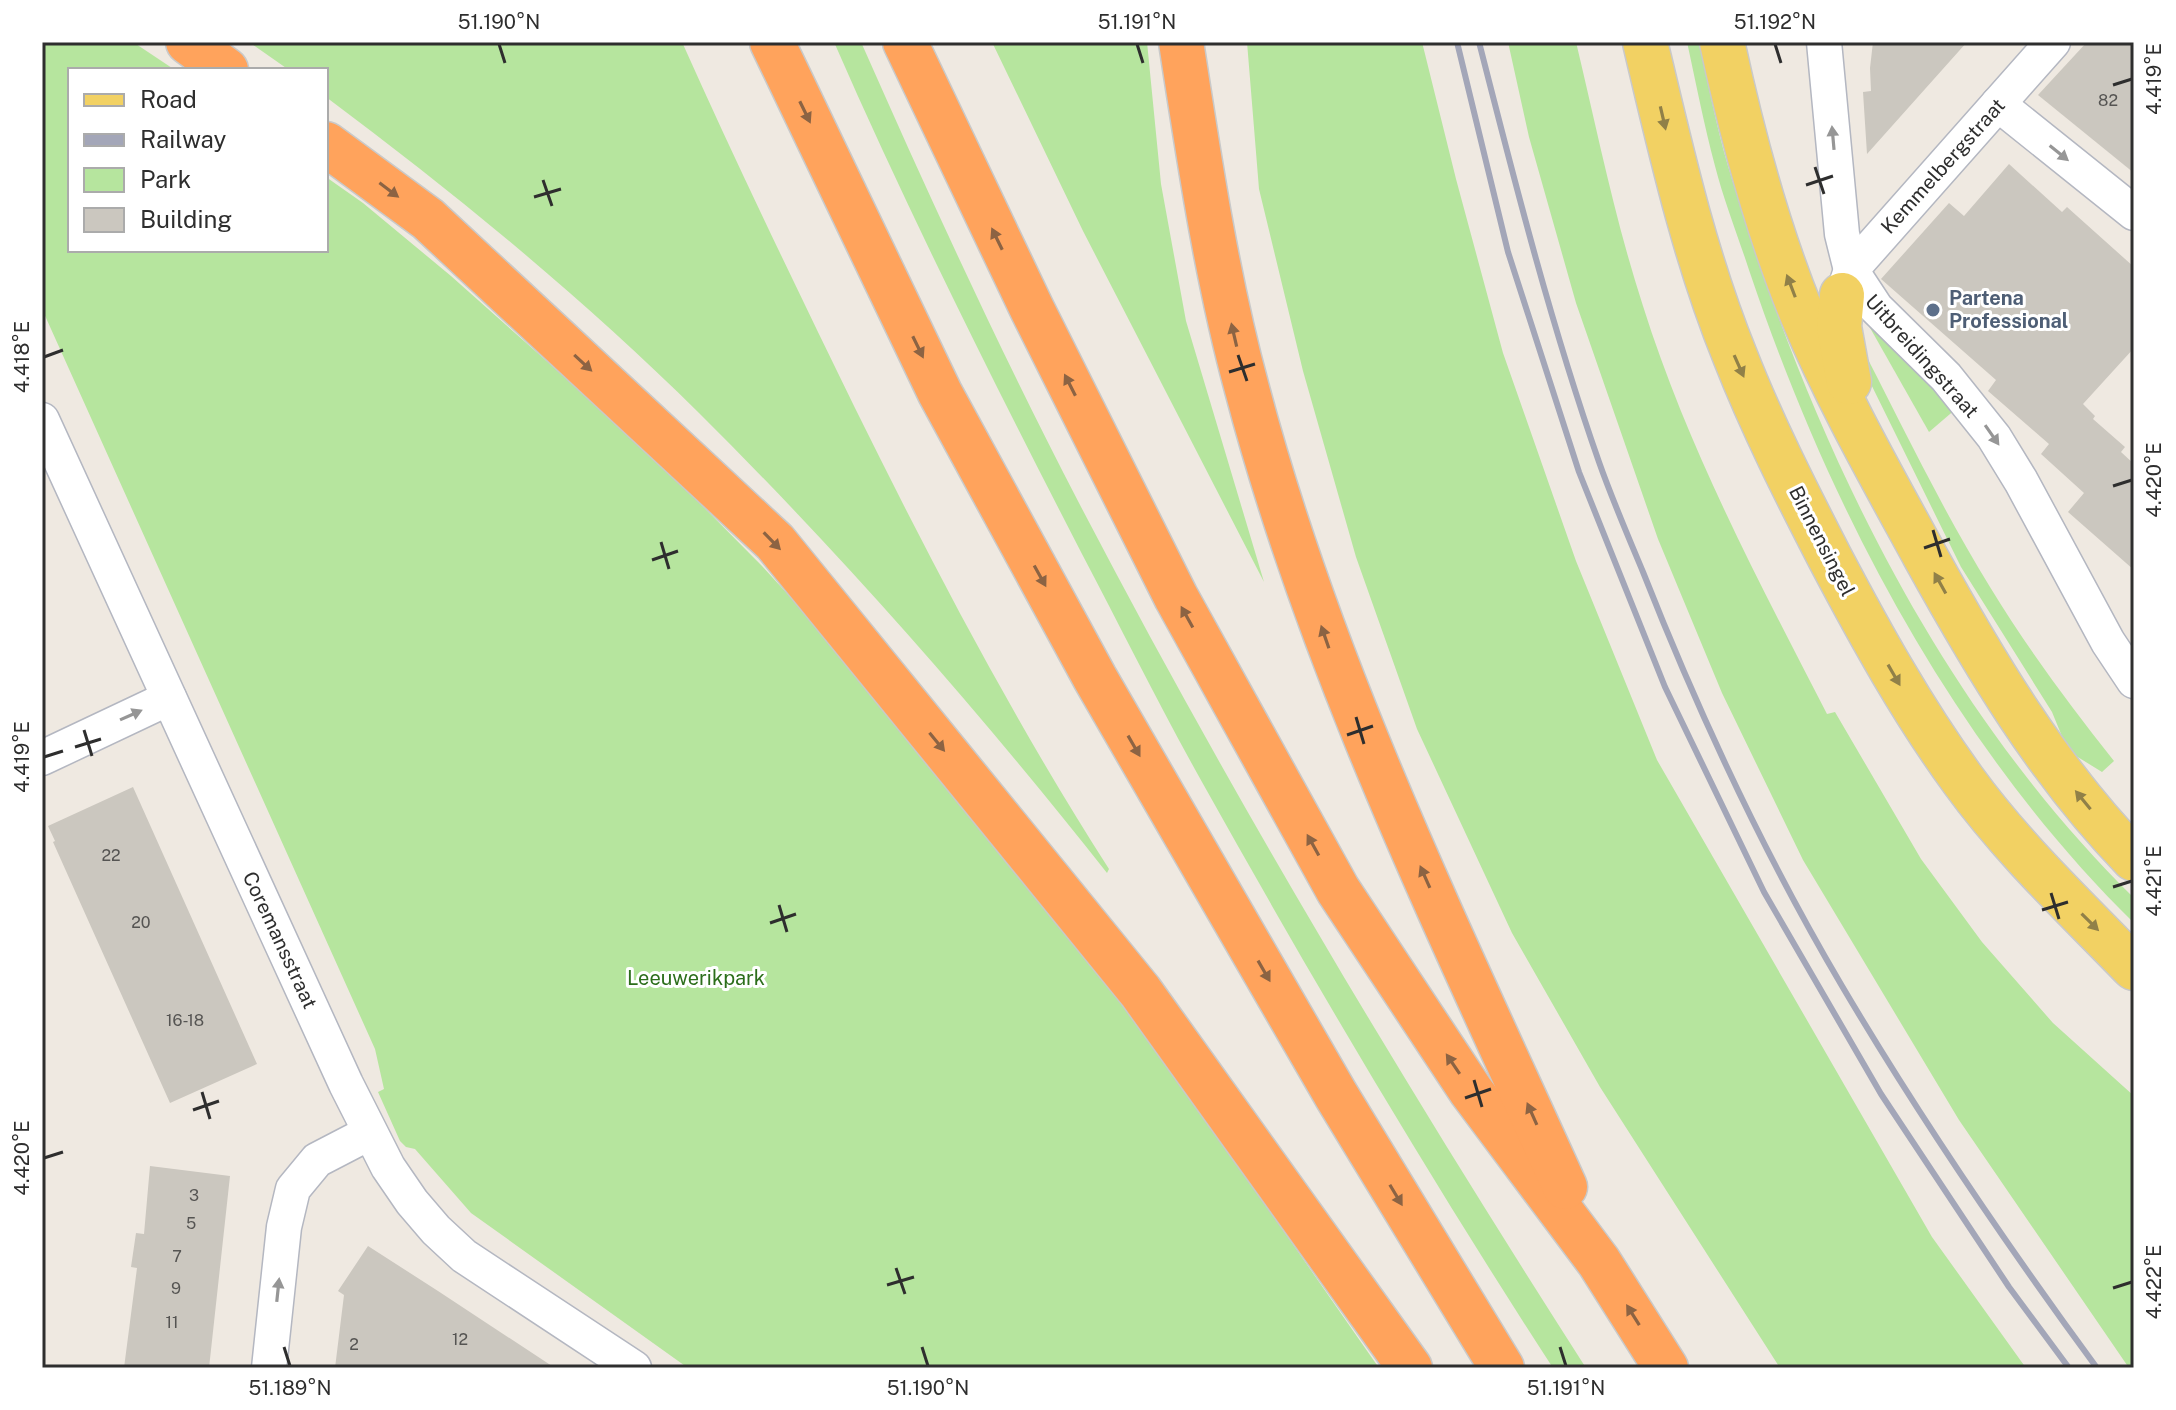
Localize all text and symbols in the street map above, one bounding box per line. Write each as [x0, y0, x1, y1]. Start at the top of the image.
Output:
text: 51.190°N [458, 10, 540, 34]
text: 51.191°N [1098, 10, 1176, 34]
text: 51.192°N [1734, 10, 1816, 34]
text: 4.419°E [2142, 43, 2166, 115]
legend [68, 68, 328, 252]
text: Road [140, 85, 197, 113]
house number: 82 [2098, 91, 2118, 110]
street label: Kemmelbergstraat [1876, 93, 2010, 239]
one-way arrow [799, 101, 812, 124]
one-way arrow [1657, 105, 1670, 130]
text: Railway [140, 125, 226, 153]
one-way arrow [1827, 125, 1840, 150]
one-way arrow [2049, 144, 2069, 161]
text: Park [140, 165, 191, 193]
one-way arrow [378, 182, 399, 198]
text: Building [140, 205, 232, 233]
one-way arrow [991, 227, 1004, 250]
one-way arrow [1784, 273, 1797, 297]
place label: Partena Professional [1949, 286, 2068, 333]
street label: Uitbreidingstraat [1860, 289, 1984, 423]
marker: Partena Professional [1924, 301, 1942, 319]
text: 4.418°E [10, 321, 34, 393]
one-way arrow [1227, 322, 1240, 347]
one-way arrow [911, 335, 925, 358]
one-way arrow [573, 354, 592, 372]
one-way arrow [1733, 354, 1746, 378]
one-way arrow [1063, 374, 1077, 397]
one-way arrow [1984, 425, 1999, 446]
text: 4.420°E [2142, 442, 2166, 518]
street label: Binnensingel [1784, 482, 1860, 600]
one-way arrow [763, 531, 781, 550]
one-way arrow [1033, 565, 1047, 588]
one-way arrow [1933, 572, 1947, 594]
one-way arrow [1181, 606, 1195, 628]
one-way arrow [1319, 625, 1331, 649]
one-way arrow [1887, 664, 1901, 686]
one-way arrow [119, 709, 142, 722]
text: 4.419°E [10, 721, 34, 793]
one-way arrow [929, 732, 945, 752]
one-way arrow [1127, 734, 1141, 757]
one-way arrow [2075, 790, 2092, 810]
one-way arrow [1306, 834, 1320, 856]
text: 4.421°E [2142, 845, 2166, 917]
house number: 22 [101, 846, 121, 865]
one-way arrow [1418, 865, 1432, 889]
street label: Coremansstraat [238, 868, 322, 1012]
one-way arrow [2080, 912, 2099, 931]
house number: 20 [131, 913, 151, 932]
one-way arrow [1257, 960, 1271, 982]
park label: Leeuwerikpark [627, 966, 765, 990]
house number: 16-18 [166, 1011, 204, 1030]
one-way arrow [1446, 1053, 1461, 1074]
one-way arrow [1525, 1102, 1539, 1126]
text: 4.420°E [10, 1120, 34, 1196]
one-way arrow [1389, 1184, 1403, 1206]
house number: 3 [189, 1186, 199, 1205]
house number: 5 [186, 1214, 196, 1233]
text: 4.422°E [2142, 1244, 2166, 1320]
house number: 7 [172, 1247, 182, 1266]
one-way arrow [271, 1278, 284, 1303]
house number: 9 [171, 1279, 181, 1298]
one-way arrow [1626, 1304, 1640, 1326]
house number: 11 [165, 1313, 179, 1332]
house number: 12 [452, 1330, 468, 1349]
house number: 2 [349, 1335, 359, 1354]
text: 51.189°N [248, 1376, 332, 1400]
text: 51.190°N [887, 1376, 969, 1400]
text: 51.191°N [1527, 1376, 1605, 1400]

